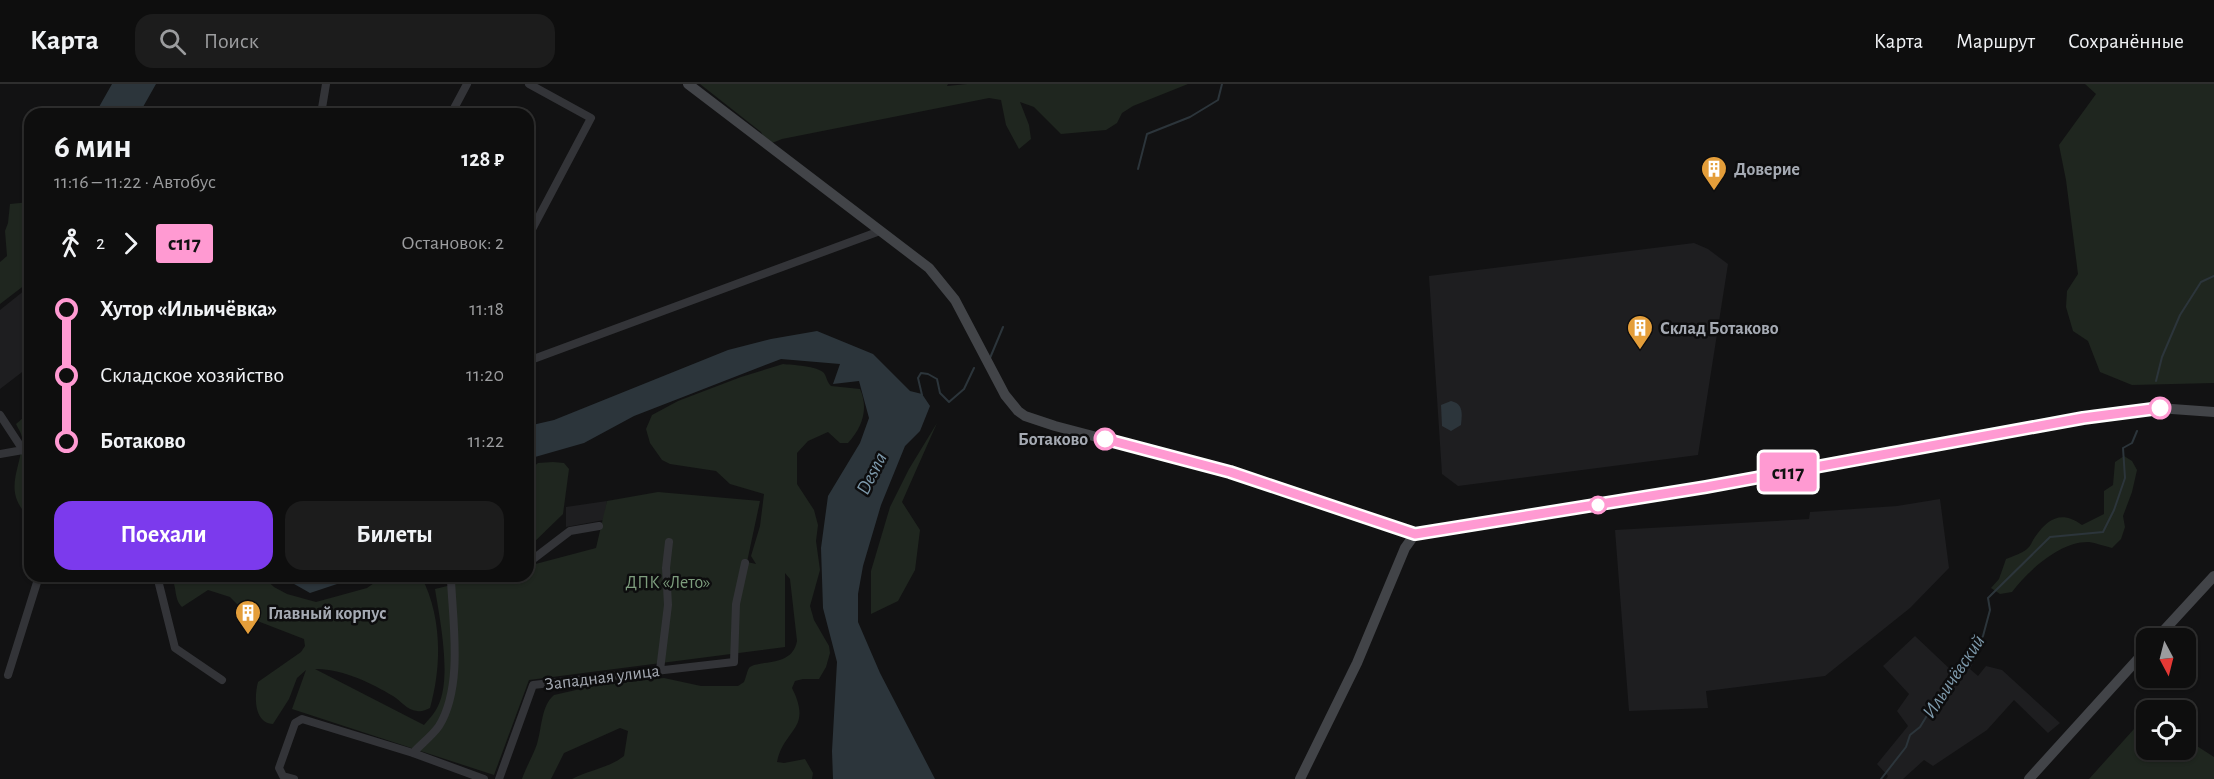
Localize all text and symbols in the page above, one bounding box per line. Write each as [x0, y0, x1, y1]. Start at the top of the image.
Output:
search box [135, 14, 555, 68]
icon: search [156, 25, 189, 58]
text: Карта [30, 27, 99, 55]
text: Поиск [204, 30, 259, 52]
text: Карта [1874, 31, 1923, 52]
text: Маршрут [1956, 31, 2035, 52]
text: Сохранённые [2068, 31, 2184, 52]
text: 6 мин [54, 131, 132, 164]
text: 128 ₽ [461, 148, 504, 170]
building icon: Доверие [1699, 154, 1729, 192]
place label: Доверие [1734, 161, 1800, 179]
text: 11:16 – 11:22 · Автобус [54, 172, 216, 192]
icon: walk [54, 227, 87, 260]
icon: forward [114, 227, 147, 260]
text: 2 [96, 233, 105, 253]
text: с117 [168, 233, 201, 254]
text: Остановок: 2 [401, 233, 504, 253]
text: Хутор «Ильичёвка» [100, 298, 277, 320]
text: 11:18 [469, 299, 504, 319]
building icon: Склад Ботаково [1625, 313, 1655, 351]
place label: Склад Ботаково [1660, 320, 1779, 338]
text: Складское хозяйство [100, 364, 284, 386]
text: 11:20 [466, 365, 504, 385]
unlabelled marker [2149, 397, 2171, 419]
marker: Ботаково [1094, 428, 1116, 450]
text: Ботаково [100, 430, 186, 452]
text: 11:22 [467, 431, 504, 451]
place label: Ботаково [1018, 431, 1088, 449]
water label: Desna [853, 449, 891, 498]
line badge: с117 [1746, 452, 1830, 492]
text: с117 [1772, 462, 1804, 483]
unlabelled marker [1589, 496, 1607, 514]
button: Поехали [54, 501, 273, 570]
button: Билеты [285, 501, 504, 570]
park label: ДПК «Лето» [626, 574, 710, 592]
building icon: Главный корпус [233, 598, 263, 636]
place label: Главный корпус [268, 605, 386, 623]
north arrow [2136, 628, 2196, 688]
map controls [2136, 628, 2196, 760]
water label: Ильичёвский [1919, 631, 1989, 722]
street label: Западная улица [544, 662, 661, 694]
button: locate [2136, 700, 2196, 760]

